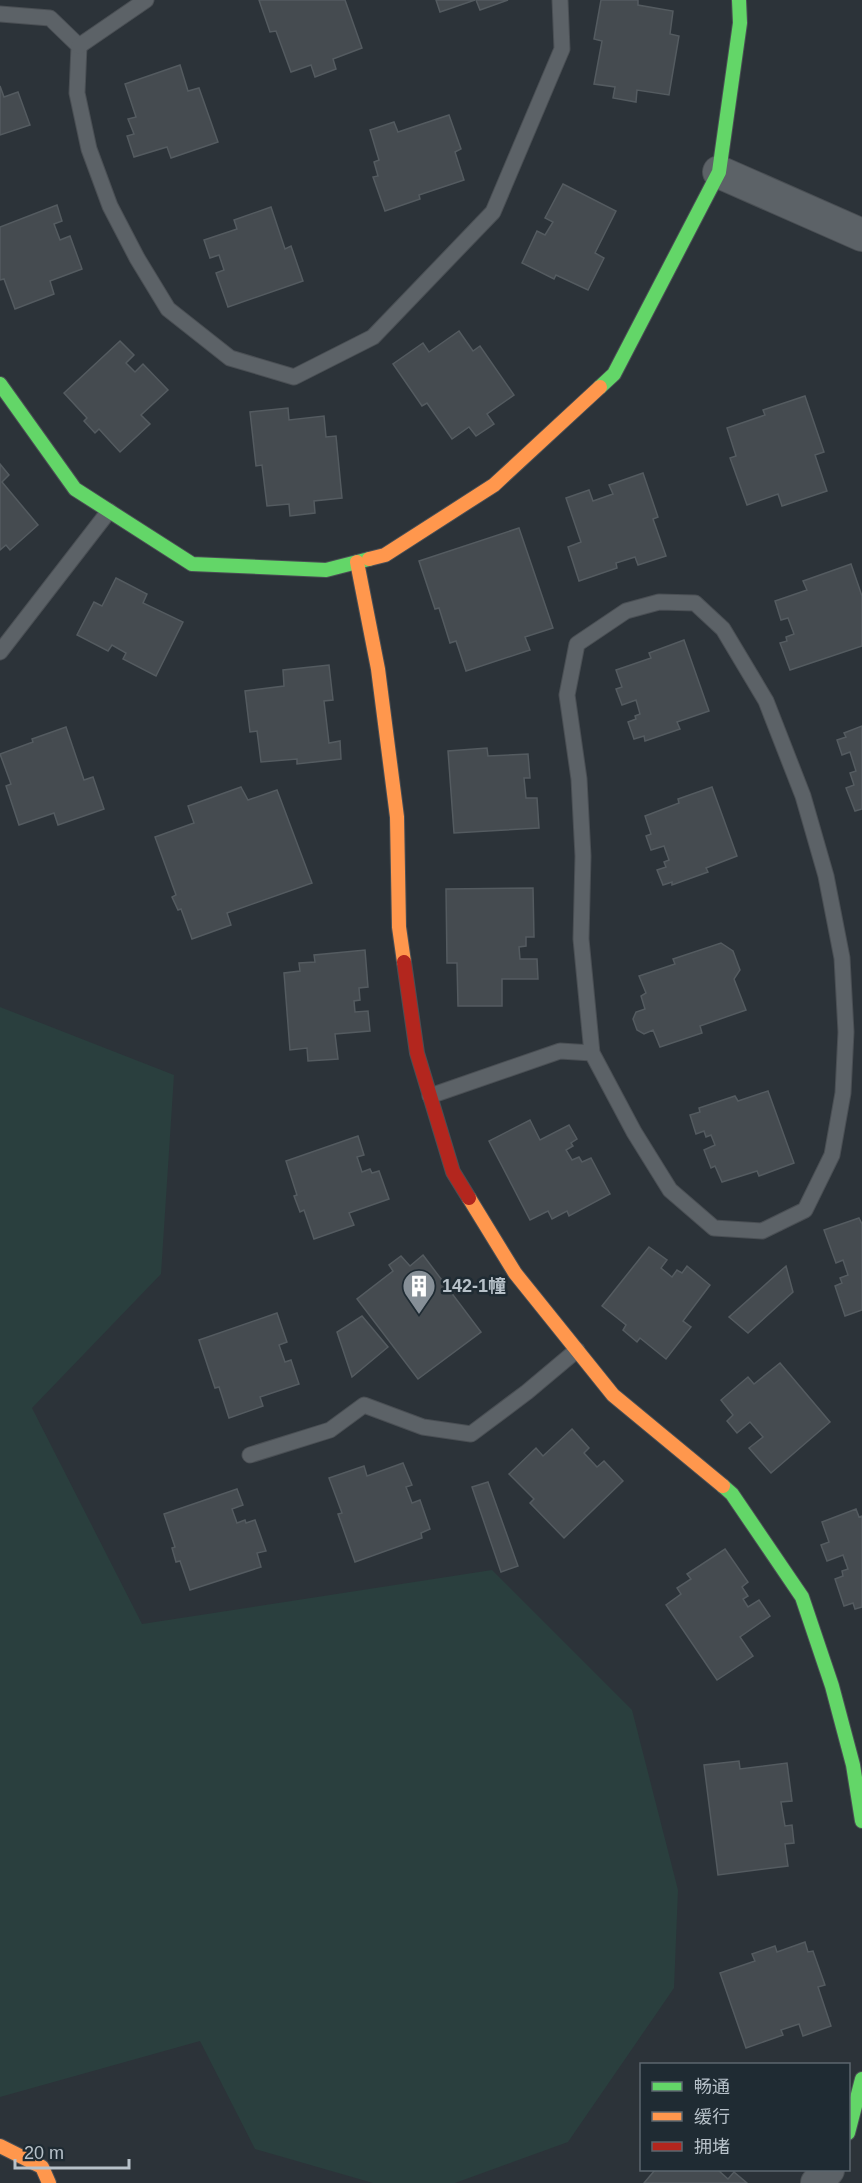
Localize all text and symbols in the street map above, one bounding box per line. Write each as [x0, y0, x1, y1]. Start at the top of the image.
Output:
building icon: 142-1幢 [401, 1268, 437, 1315]
place label: 142-1幢 [442, 1276, 506, 1296]
legend [640, 2063, 850, 2171]
text: 畅通 [694, 2077, 730, 2097]
text: 缓行 [694, 2107, 730, 2127]
scale bar [15, 2132, 129, 2170]
text: 拥堵 [694, 2137, 730, 2157]
text: 20 m [24, 2143, 64, 2163]

